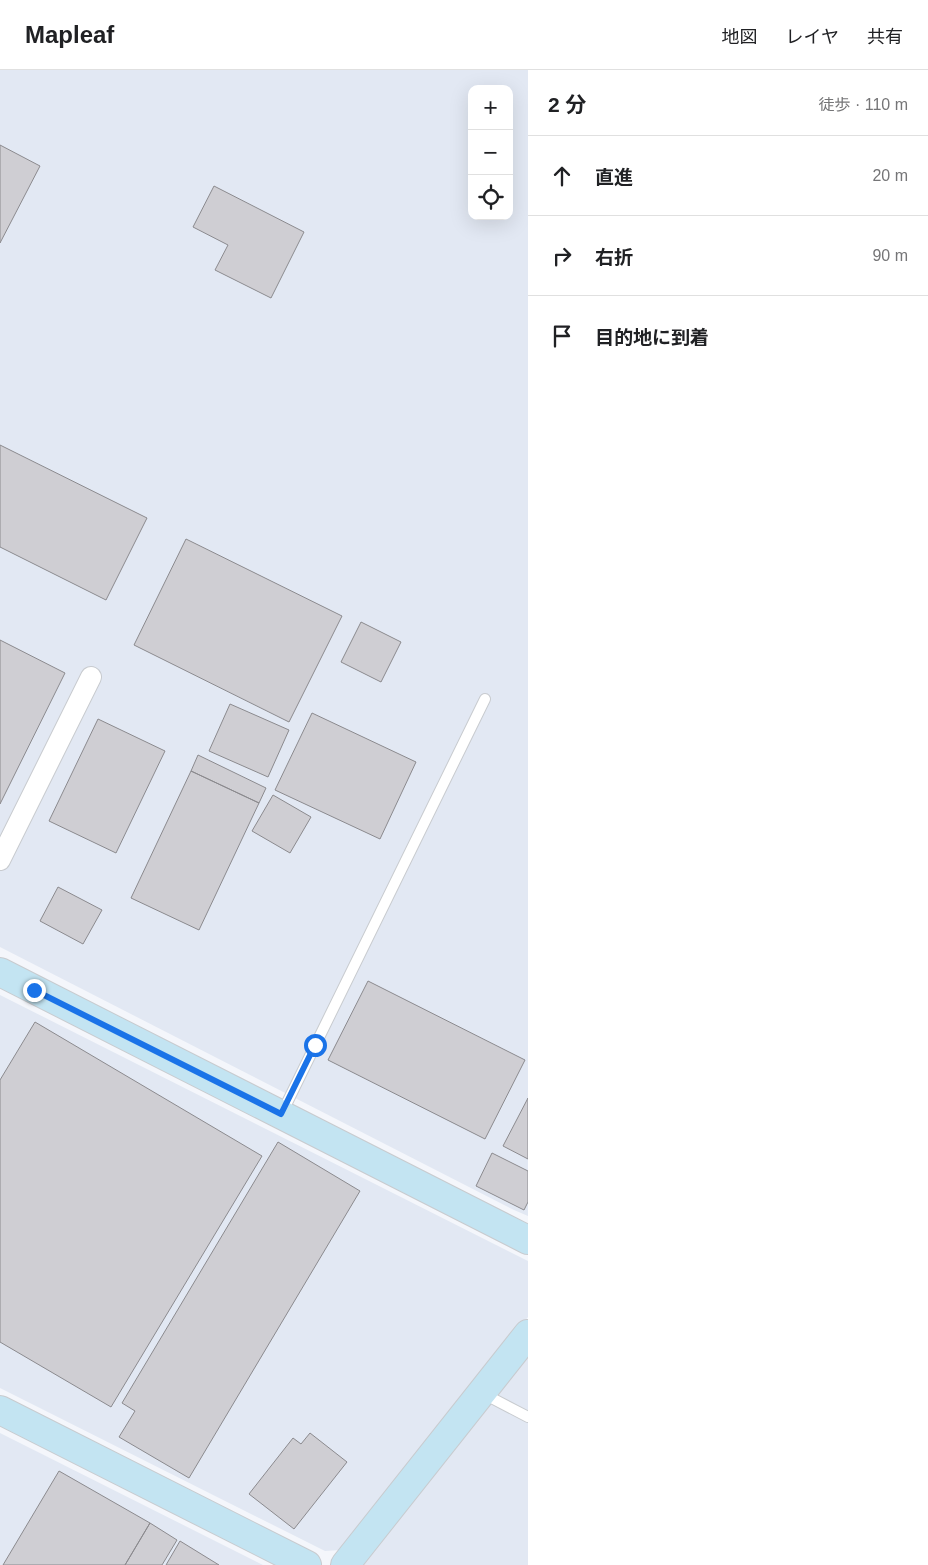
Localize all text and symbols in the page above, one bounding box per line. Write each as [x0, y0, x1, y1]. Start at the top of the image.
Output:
text: Mapleaf [25, 21, 114, 48]
text: 地図 [722, 27, 758, 47]
text: レイヤ [786, 27, 839, 47]
text: 共有 [867, 27, 903, 47]
map controls [468, 85, 513, 220]
button: + [468, 85, 513, 130]
text: 2 分 [548, 93, 587, 116]
text: 徒歩 · 110 m [818, 96, 908, 113]
button: − [468, 130, 513, 175]
icon: ahead [548, 162, 576, 190]
text: 直進 [595, 167, 633, 188]
text: 20 m [872, 167, 908, 184]
button: locate [468, 175, 513, 220]
icon: right [548, 242, 576, 270]
text: 右折 [595, 247, 633, 268]
text: 90 m [872, 247, 908, 264]
icon: arrive [548, 322, 576, 350]
text: 目的地に到着 [595, 327, 709, 348]
route end [23, 979, 46, 1002]
route start [304, 1034, 327, 1057]

